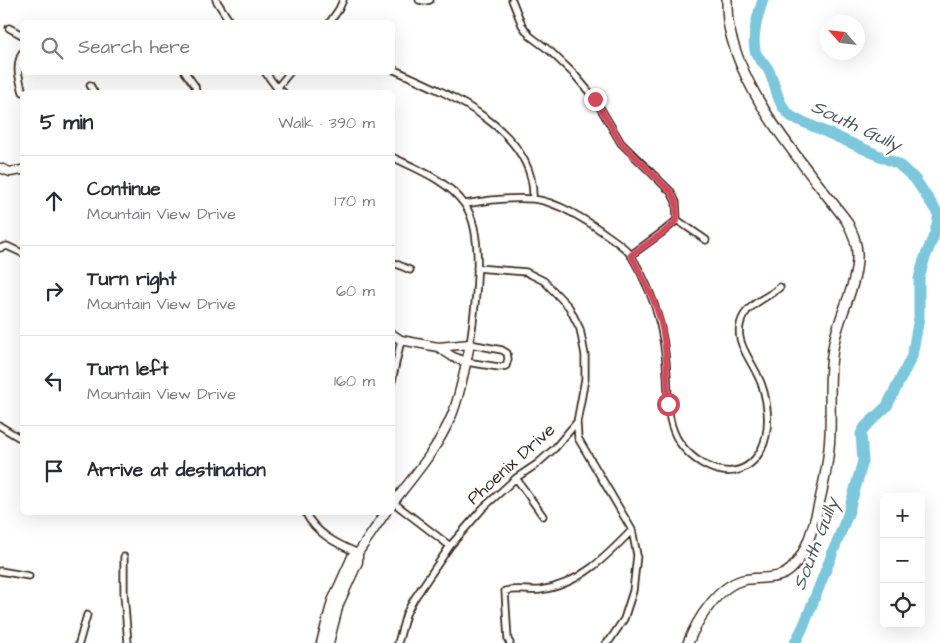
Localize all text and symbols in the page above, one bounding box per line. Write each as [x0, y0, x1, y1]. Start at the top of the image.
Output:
north arrow [820, 15, 865, 60]
search box [20, 20, 395, 75]
icon: search [38, 34, 66, 62]
text: Search here [78, 34, 190, 61]
route end [584, 88, 607, 111]
water label: South Gully [807, 93, 908, 160]
text: 5 min [40, 108, 93, 137]
text: Walk · 390 m [278, 112, 375, 134]
text: Continue [87, 176, 161, 203]
icon: ahead [40, 187, 68, 215]
text: 170 m [334, 190, 375, 212]
text: Mountain View Drive [87, 203, 236, 225]
text: Turn right [87, 266, 176, 293]
icon: right [40, 277, 68, 305]
text: 60 m [336, 280, 375, 302]
text: Mountain View Drive [87, 293, 236, 315]
text: Turn left [87, 356, 168, 383]
icon: left [40, 367, 68, 395]
text: 160 m [334, 370, 375, 392]
text: Mountain View Drive [87, 383, 236, 405]
route start [657, 393, 680, 416]
street label: Phoenix Drive [461, 417, 561, 510]
icon: arrive [40, 457, 68, 485]
text: Arrive at destination [87, 457, 266, 484]
water label: South Gully [786, 492, 847, 594]
map controls [880, 493, 925, 628]
button: + [880, 493, 925, 538]
button: − [880, 538, 925, 583]
button: locate [880, 583, 925, 628]

